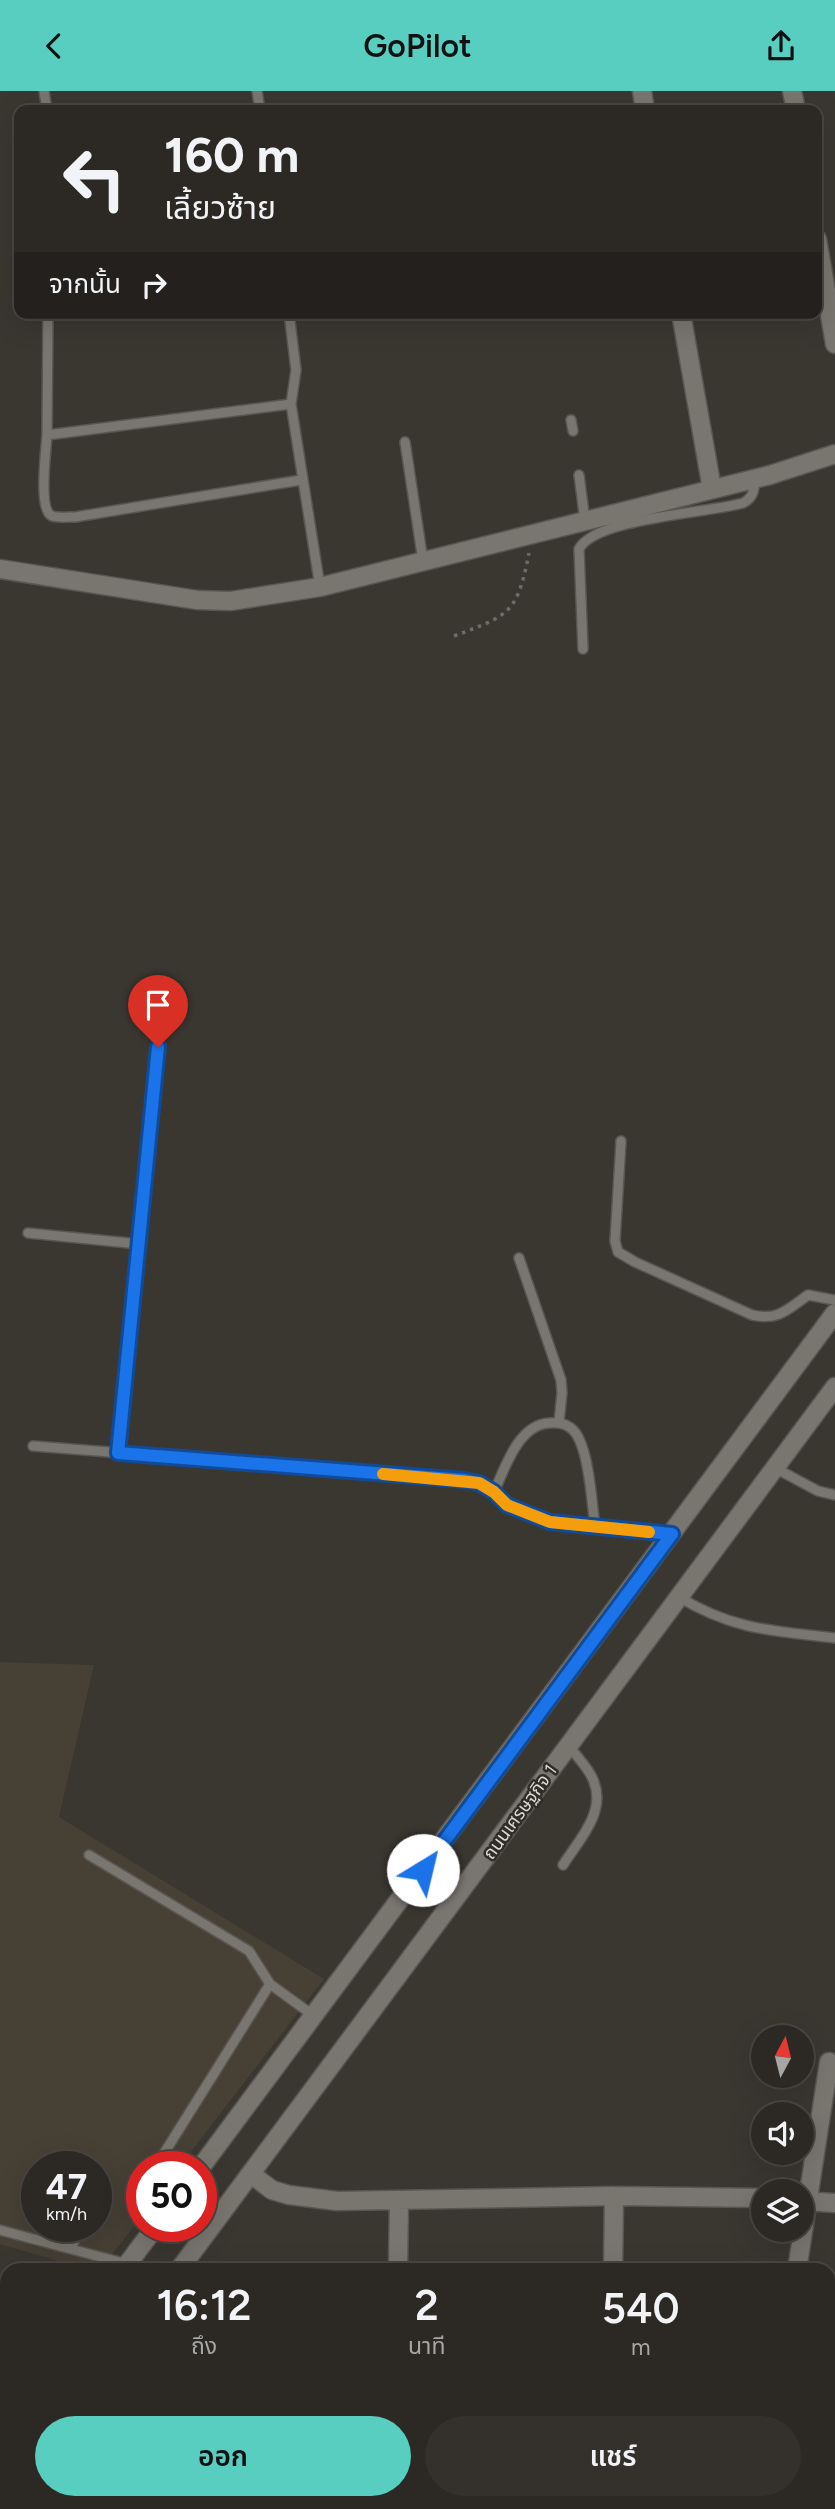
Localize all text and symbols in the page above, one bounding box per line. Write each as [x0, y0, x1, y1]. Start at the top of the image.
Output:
icon: back [35, 27, 73, 65]
text: GoPilot [363, 27, 472, 65]
icon: share [762, 27, 800, 65]
text: 160 m [164, 125, 299, 184]
icon: left [49, 133, 140, 224]
text: เลี้ยวซ้าย [164, 189, 276, 227]
icon: right [135, 266, 173, 304]
text: จากนั้น [49, 268, 121, 300]
pin [128, 975, 188, 1047]
icon: arrive [139, 986, 177, 1024]
street label: ถนนเศรษฐกิจ 1 [478, 1760, 562, 1864]
position arrow [386, 1833, 460, 1907]
north arrow [751, 2025, 814, 2088]
map controls [751, 2025, 814, 2242]
button: sound [751, 2102, 814, 2165]
speed limit sign: 50 [126, 2151, 217, 2242]
text: 47 [46, 2166, 87, 2208]
button: layers [751, 2179, 814, 2242]
text: km/h [46, 2203, 87, 2225]
text: 16:12 [156, 2280, 252, 2331]
text: 2 [415, 2280, 439, 2331]
text: 540 [602, 2283, 680, 2334]
text: ถึง [191, 2332, 217, 2360]
text: นาที [408, 2332, 445, 2360]
text: m [631, 2333, 650, 2361]
button: ออก [35, 2416, 411, 2496]
button: แชร์ [425, 2416, 801, 2496]

